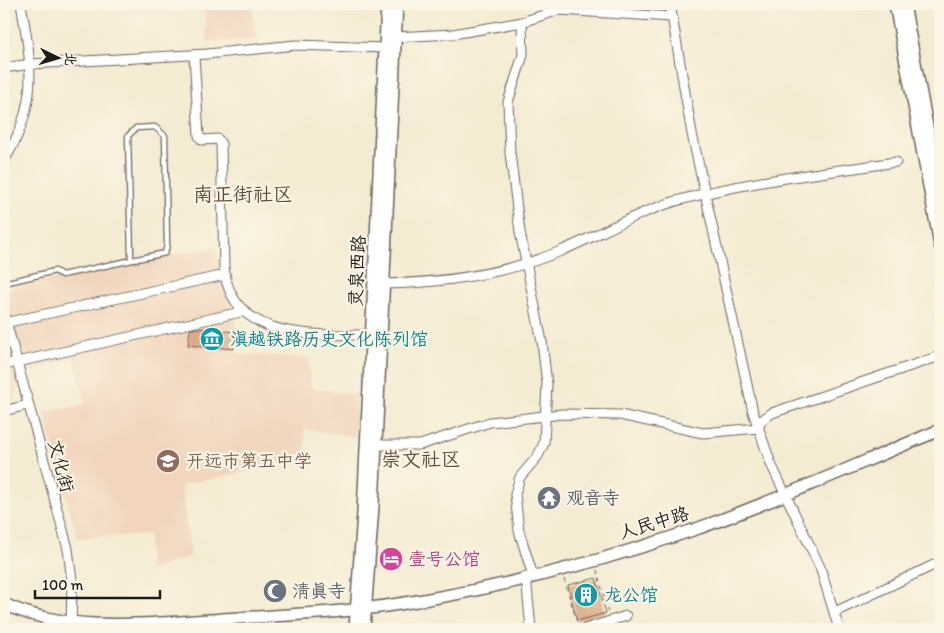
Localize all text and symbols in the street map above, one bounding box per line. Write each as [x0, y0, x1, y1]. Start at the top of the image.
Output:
north arrow [32, 32, 82, 82]
text: 北 [61, 51, 80, 67]
district label: 南正街社区 [193, 182, 293, 206]
street label: 灵泉西路 [344, 234, 370, 308]
museum icon: 滇越铁路历史文化陈列馆 [199, 326, 225, 352]
place label: 滇越铁路历史文化陈列馆 [230, 328, 428, 350]
street label: 文化街 [43, 437, 79, 495]
district label: 崇文社区 [381, 447, 461, 471]
school or university icon: 开远市第五中学 [155, 448, 181, 474]
place label: 开远市第五中学 [186, 450, 312, 472]
temple icon: 观音寺 [536, 485, 562, 511]
place label: 观音寺 [566, 487, 620, 509]
street label: 人民中路 [616, 502, 692, 544]
hotel icon: 壹号公馆 [378, 546, 404, 572]
place label: 壹号公馆 [408, 548, 480, 570]
scale bar [35, 568, 160, 600]
text: 100 m [42, 576, 84, 594]
mosque icon: 清真寺 [262, 578, 288, 604]
place label: 清真寺 [292, 580, 346, 602]
building icon: 龙公馆 [573, 582, 599, 608]
place label: 龙公馆 [604, 584, 658, 606]

